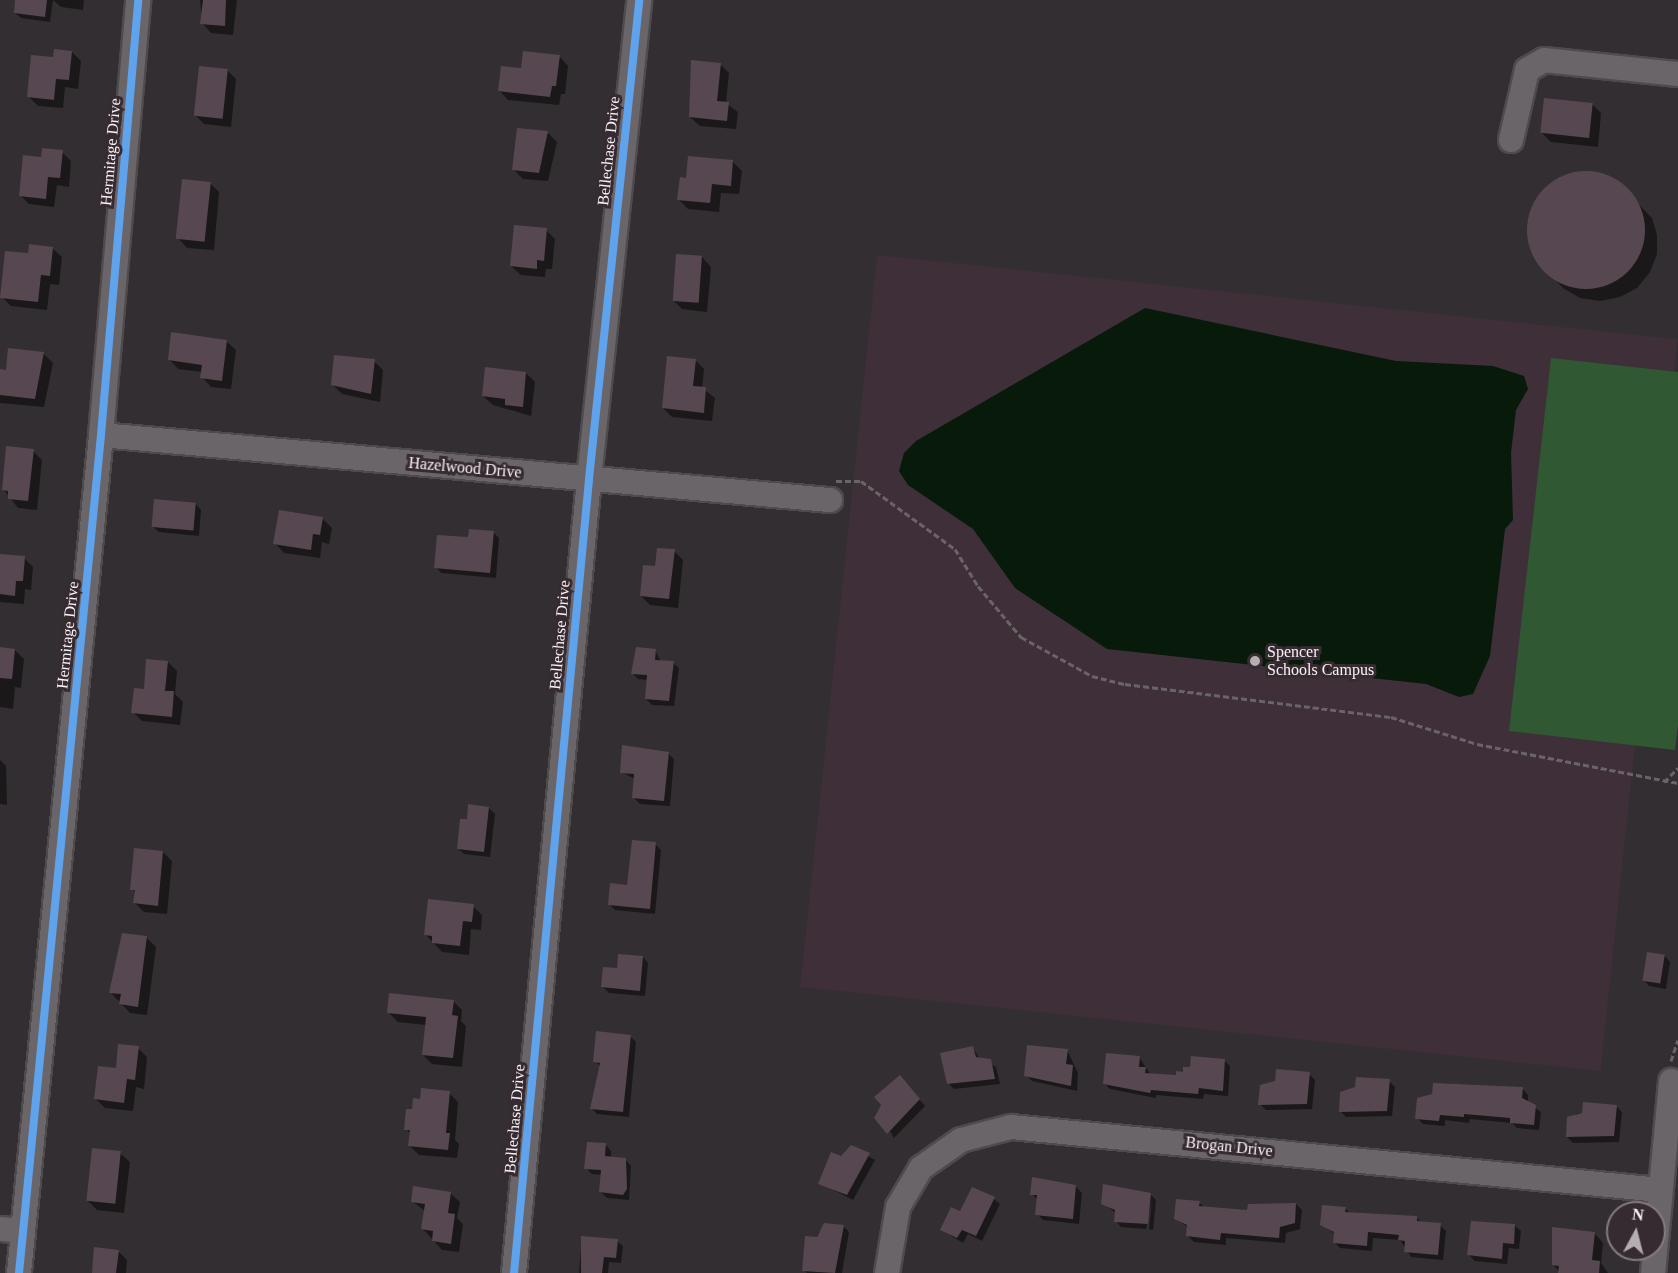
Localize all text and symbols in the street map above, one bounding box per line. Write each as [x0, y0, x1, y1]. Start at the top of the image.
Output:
street label: Bellechase Drive [594, 95, 624, 207]
street label: Hermitage Drive [97, 97, 125, 207]
street label: Hazelwood Drive [408, 453, 522, 483]
street label: Hermitage Drive [53, 580, 83, 690]
street label: Bellechase Drive [546, 580, 574, 690]
place label: Spencer Schools Campus [1267, 642, 1374, 680]
marker: Spencer Schools Campus [1248, 654, 1262, 668]
street label: Bellechase Drive [501, 1064, 529, 1174]
street label: Brogan Drive [1184, 1133, 1274, 1161]
north arrow [1606, 1201, 1666, 1261]
text: N [1631, 1205, 1645, 1224]

